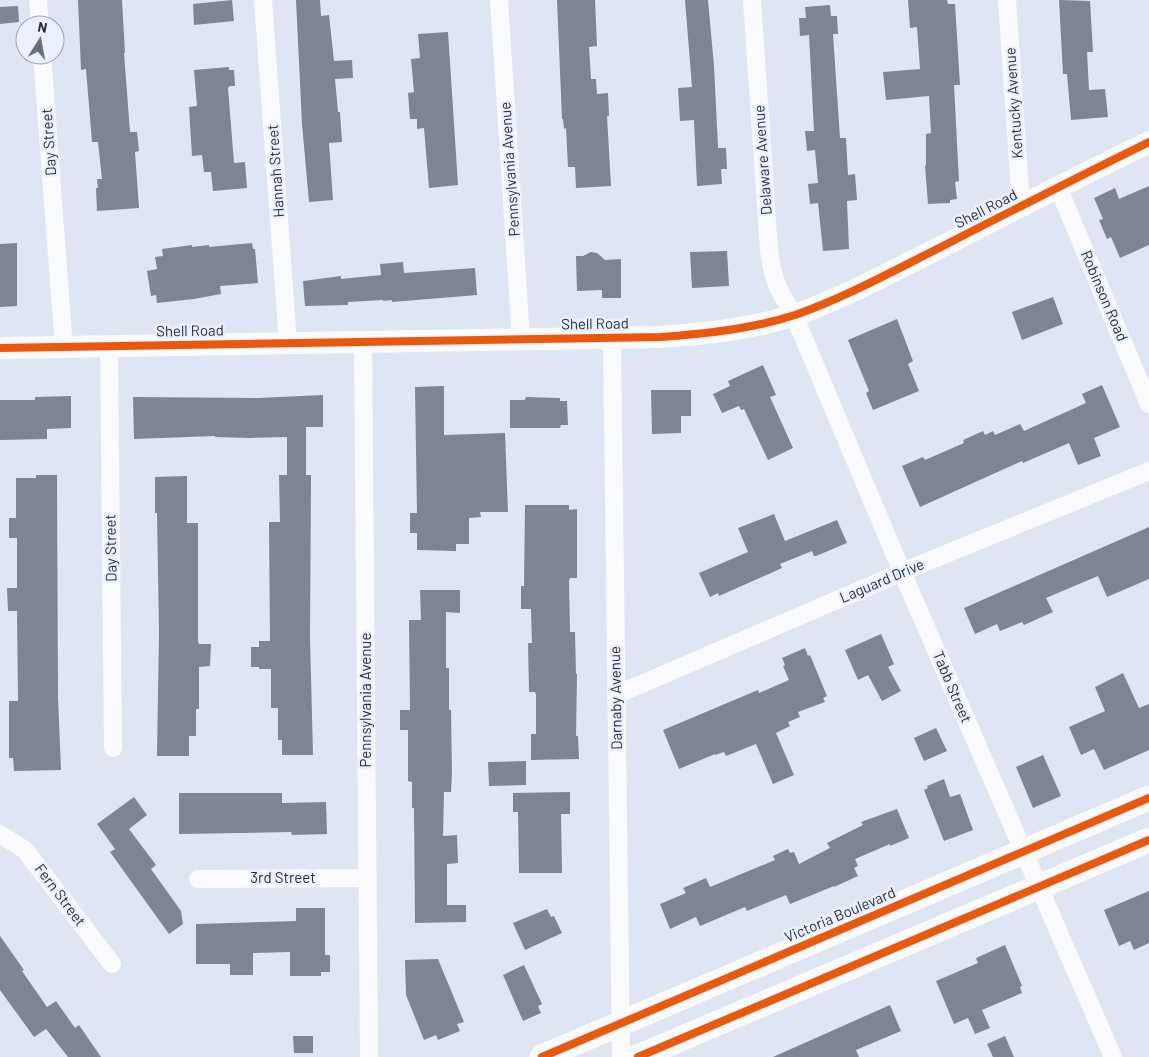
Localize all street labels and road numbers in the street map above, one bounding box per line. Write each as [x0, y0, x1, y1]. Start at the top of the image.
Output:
street label: Kentucky Avenue [1000, 47, 1026, 159]
street label: Pennsylvania Avenue [495, 101, 523, 237]
street label: Delaware Avenue [749, 104, 775, 216]
street label: Day Street [37, 108, 59, 176]
street label: Hannah Street [263, 124, 287, 218]
street label: Shell Road [951, 185, 1020, 232]
street label: Robinson Road [1078, 247, 1132, 344]
street label: Shell Road [561, 313, 629, 333]
street label: Shell Road [156, 320, 224, 340]
street label: Day Street [100, 514, 120, 582]
street label: Laguard Drive [837, 554, 927, 606]
street label: Pennsylvania Avenue [356, 633, 374, 767]
street label: Darnaby Avenue [605, 646, 625, 750]
street label: Tabb Street [930, 648, 976, 725]
street label: Fern Street [32, 860, 90, 929]
street label: 3rd Street [250, 868, 316, 886]
street label: Victoria Boulevard [781, 883, 898, 946]

